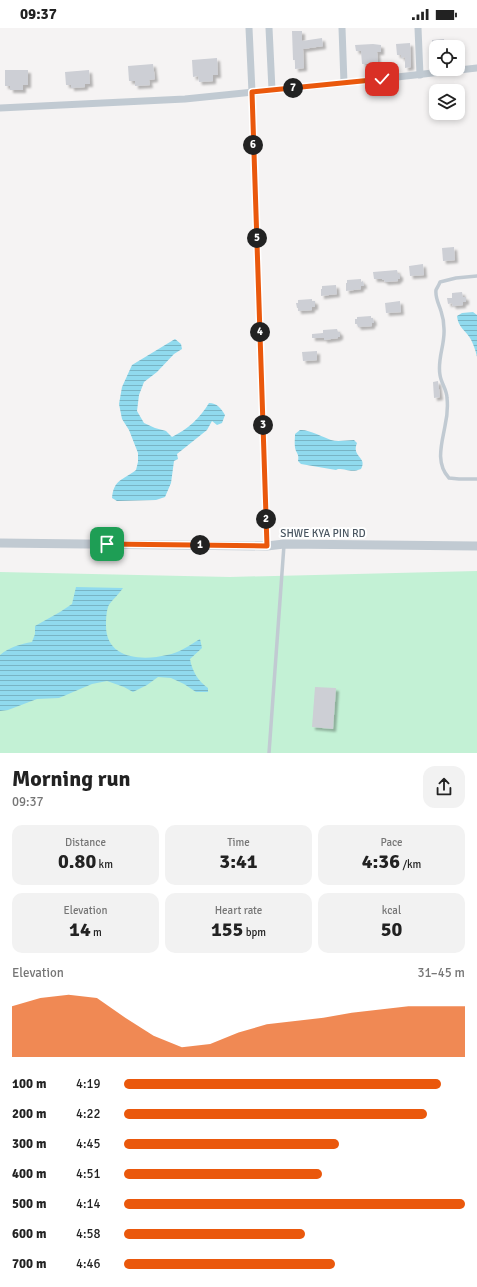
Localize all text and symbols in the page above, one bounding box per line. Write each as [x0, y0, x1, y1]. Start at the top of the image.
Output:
text: 09:37 [20, 5, 57, 23]
map controls [429, 40, 465, 120]
button: locate [429, 40, 465, 76]
pin [365, 62, 399, 96]
icon: check [371, 68, 393, 90]
pin: 7 [283, 78, 303, 98]
text: 7 [290, 81, 296, 94]
button: layers [429, 84, 465, 120]
pin: 6 [243, 135, 263, 155]
text: 6 [250, 138, 256, 151]
pin: 5 [247, 228, 267, 248]
text: 5 [254, 231, 260, 244]
pin: 4 [250, 322, 270, 342]
text: 4 [257, 325, 263, 338]
pin: 3 [253, 415, 273, 435]
text: 3 [260, 418, 266, 431]
pin: 2 [256, 509, 276, 529]
text: 2 [263, 512, 269, 525]
pin [90, 527, 124, 561]
street label: SHWE KYA PIN RD [280, 527, 366, 540]
icon: arrive [96, 533, 118, 555]
pin: 1 [190, 535, 210, 555]
text: 1 [197, 538, 203, 551]
text: Morning run [12, 765, 131, 792]
button: share [423, 766, 465, 808]
text: 09:37 [12, 794, 44, 810]
text: Distance [65, 836, 106, 849]
text: Time [227, 836, 250, 849]
text: Pace [380, 836, 403, 849]
text: 0.80 [58, 849, 96, 874]
text: 3:41 [219, 849, 258, 874]
text: 4:36 [362, 849, 400, 874]
text: km [96, 858, 113, 871]
text: /km [400, 858, 421, 871]
text: Elevation [64, 904, 107, 917]
text: Heart rate [215, 904, 262, 917]
text: kcal [382, 904, 401, 917]
text: 14 [69, 917, 91, 942]
text: 155 [211, 917, 243, 942]
text: 50 [381, 917, 402, 942]
text: m [91, 926, 102, 939]
text: bpm [243, 926, 266, 939]
text: Elevation [12, 965, 64, 981]
text: 31–45 m [417, 965, 465, 981]
text: 100 m [12, 1076, 46, 1092]
text: 4:19 [76, 1076, 101, 1092]
text: 200 m [12, 1106, 46, 1122]
text: 4:22 [76, 1106, 101, 1122]
text: 300 m [12, 1136, 46, 1152]
text: 4:45 [76, 1136, 101, 1152]
text: 400 m [12, 1166, 46, 1182]
text: 4:51 [76, 1166, 101, 1182]
text: 500 m [12, 1196, 46, 1212]
text: 4:14 [76, 1196, 101, 1212]
text: 600 m [12, 1226, 46, 1242]
text: 4:58 [76, 1226, 101, 1242]
text: 700 m [12, 1256, 46, 1272]
text: 4:46 [76, 1256, 101, 1272]

